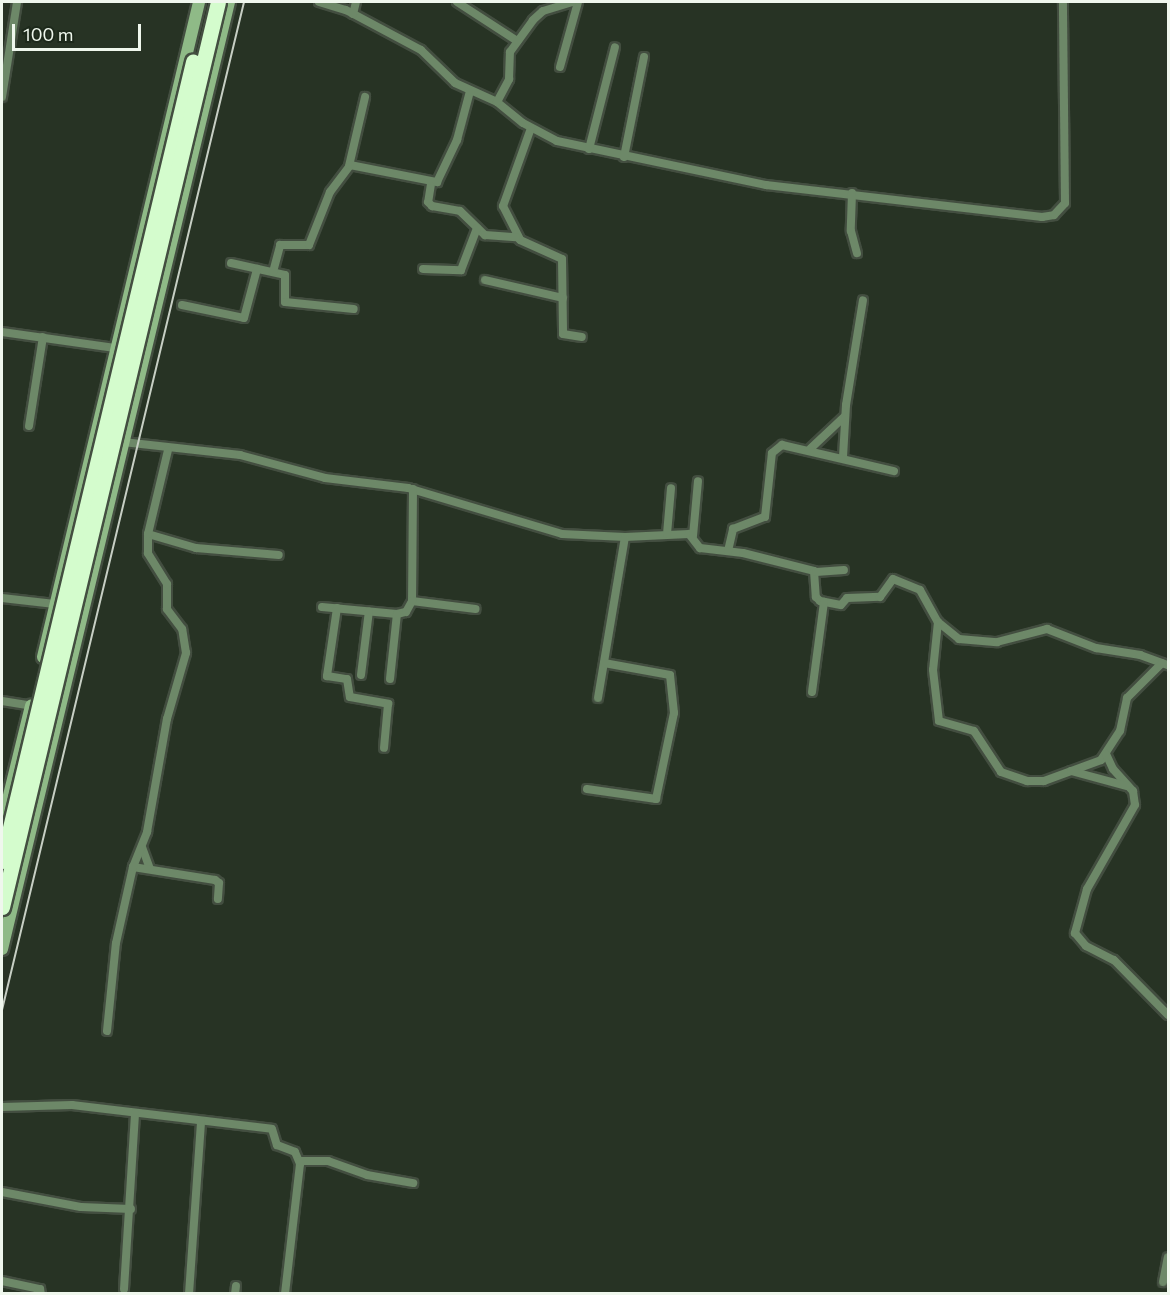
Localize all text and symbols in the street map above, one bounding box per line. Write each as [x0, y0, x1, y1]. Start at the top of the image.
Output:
scale bar [15, 12, 144, 50]
text: 100 m [23, 23, 73, 45]

